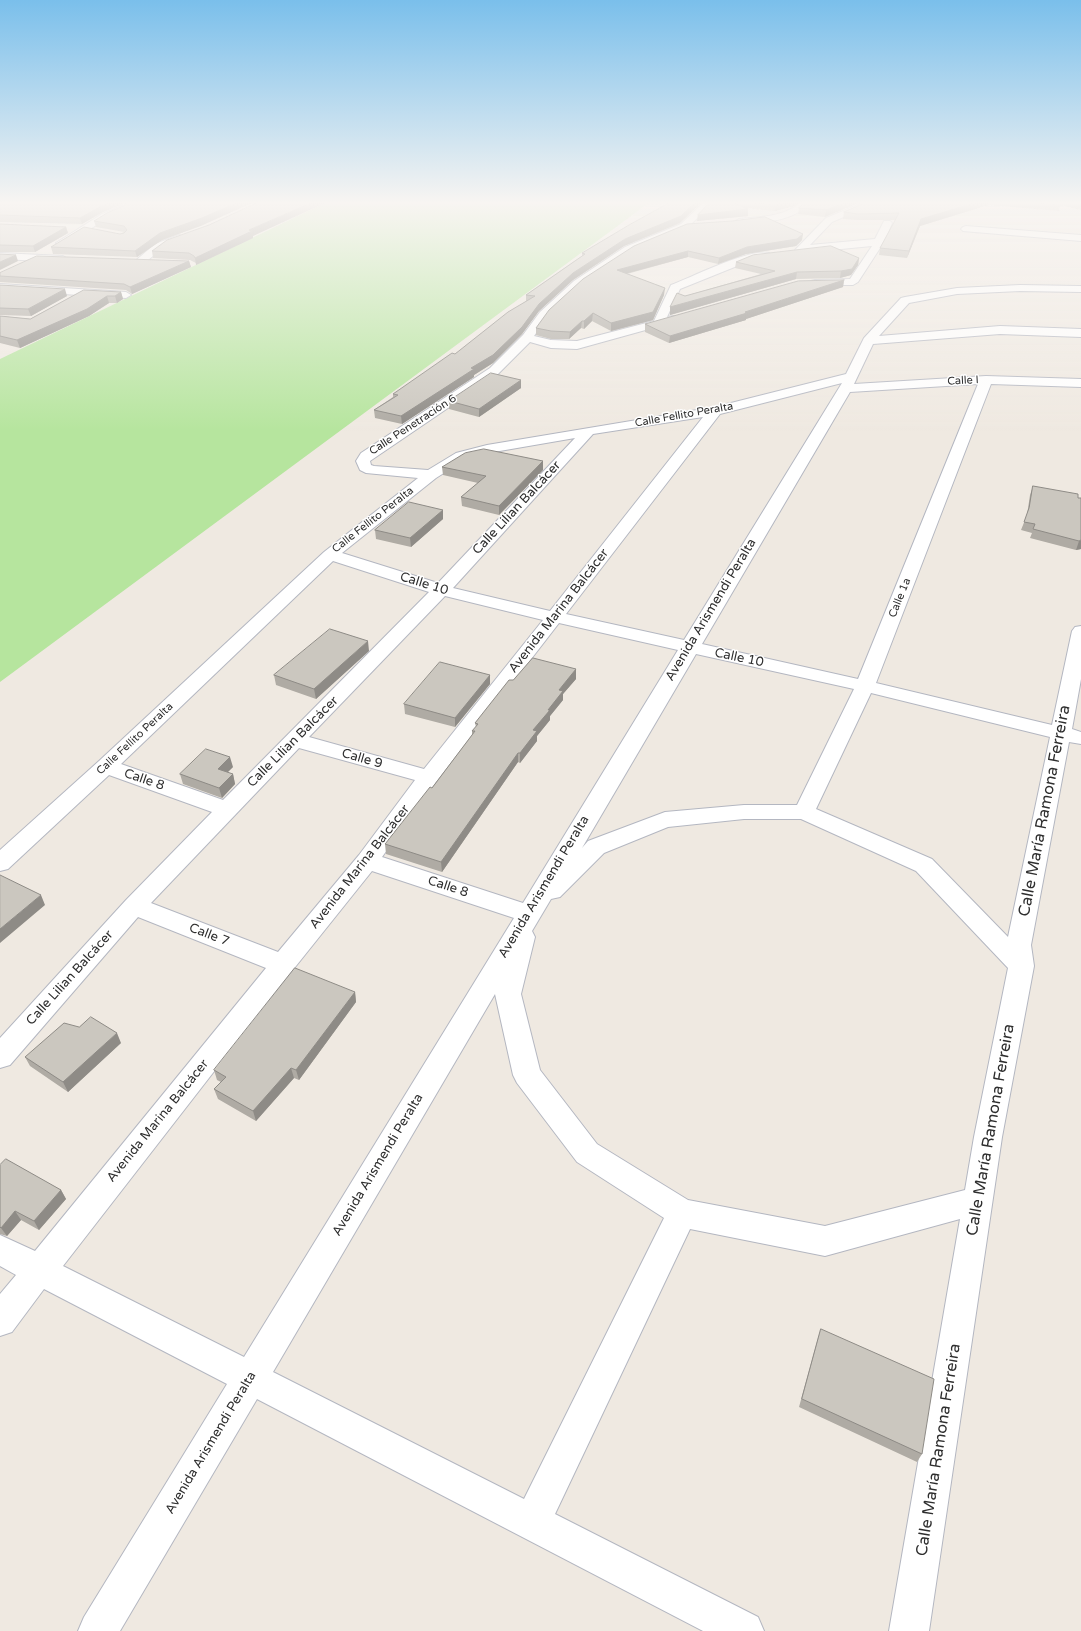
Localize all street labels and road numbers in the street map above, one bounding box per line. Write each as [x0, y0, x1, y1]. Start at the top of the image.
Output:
street label: Calle I [947, 374, 979, 388]
street label: Calle Penetración 6 [367, 392, 459, 458]
street label: Calle Fellito Peralta [634, 400, 734, 430]
street label: Calle Lilian Balcácer [470, 458, 564, 558]
street label: Calle Fellito Peralta [330, 484, 416, 556]
street label: Avenida Arismendi Peralta [662, 536, 760, 684]
street label: Avenida Marina Balcácer [506, 546, 612, 676]
street label: Calle 10 [398, 569, 450, 599]
street label: Calle 1a [886, 576, 914, 620]
street label: Calle 10 [713, 645, 765, 671]
street label: Calle Lilian Balcácer [244, 693, 342, 791]
street label: Calle Fellito Peralta [94, 700, 176, 778]
street label: Calle María Ramona Ferreira [1015, 704, 1075, 918]
street label: Calle 9 [340, 746, 384, 772]
street label: Calle 8 [122, 766, 166, 794]
street label: Avenida Marina Balcácer [307, 802, 413, 932]
street label: Avenida Arismendi Peralta [495, 813, 593, 961]
street label: Calle 8 [426, 873, 470, 901]
street label: Calle 7 [187, 920, 231, 950]
street label: Calle Lilian Balcácer [23, 927, 117, 1029]
street label: Calle María Ramona Ferreira [963, 1022, 1019, 1238]
street label: Avenida Marina Balcácer [104, 1057, 212, 1185]
street label: Avenida Arismendi Peralta [329, 1091, 427, 1239]
street label: Calle María Ramona Ferreira [913, 1342, 965, 1558]
street label: Avenida Arismendi Peralta [162, 1369, 260, 1517]

